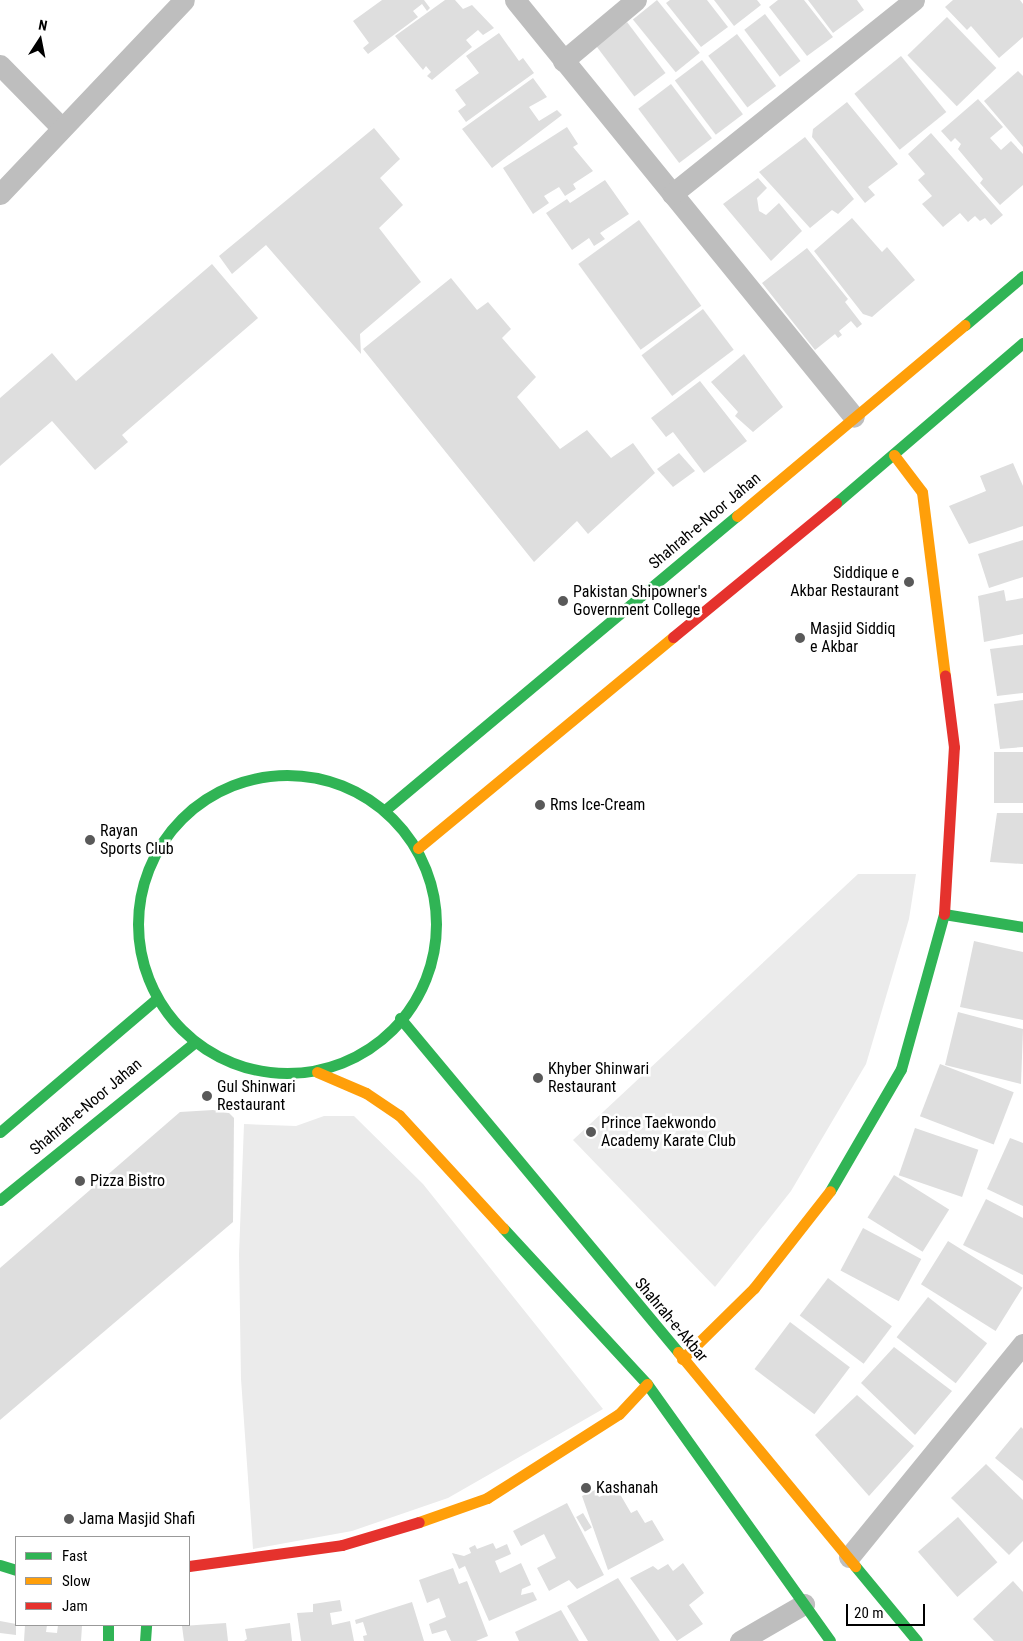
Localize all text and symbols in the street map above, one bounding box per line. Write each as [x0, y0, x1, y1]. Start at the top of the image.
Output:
north arrow [15, 15, 65, 65]
text: N [37, 17, 49, 34]
street label: Shahrah-e-Noor Jahan [645, 469, 765, 573]
place label: Siddique e Akbar Restaurant [790, 563, 899, 601]
marker: Siddique e Akbar Restaurant [903, 576, 915, 588]
place label: Pakistan Shipowner's Government College [573, 582, 707, 620]
marker: Pakistan Shipowner's Government College [557, 595, 569, 607]
place label: Masjid Siddiq e Akbar [810, 619, 895, 657]
marker: Masjid Siddiq e Akbar [794, 632, 806, 644]
place label: Rms Ice-Cream [550, 795, 645, 815]
marker: Rms Ice-Cream [534, 799, 546, 811]
place label: Rayan Sports Club [100, 821, 174, 859]
marker: Rayan Sports Club [84, 834, 96, 846]
street label: Shahrah-e-Noor Jahan [26, 1055, 146, 1159]
place label: Khyber Shinwari Restaurant [548, 1059, 649, 1097]
marker: Khyber Shinwari Restaurant [532, 1072, 544, 1084]
place label: Gul Shinwari Restaurant [217, 1077, 296, 1115]
marker: Gul Shinwari Restaurant [201, 1090, 213, 1102]
place label: Prince Taekwondo Academy Karate Club [601, 1113, 736, 1151]
marker: Prince Taekwondo Academy Karate Club [585, 1126, 597, 1138]
place label: Pizza Bistro [90, 1171, 165, 1191]
marker: Pizza Bistro [74, 1175, 86, 1187]
street label: Shahrah-e-Akbar [630, 1274, 712, 1366]
place label: Kashanah [596, 1478, 658, 1498]
marker: Kashanah [580, 1482, 592, 1494]
place label: Jama Masjid Shafi [79, 1509, 195, 1529]
marker: Jama Masjid Shafi [63, 1513, 75, 1525]
legend [15, 1536, 190, 1626]
text: Fast [62, 1547, 87, 1565]
text: Slow [62, 1572, 91, 1590]
scale bar [848, 1594, 927, 1626]
text: Jam [62, 1597, 88, 1615]
text: 20 m [854, 1604, 884, 1622]

